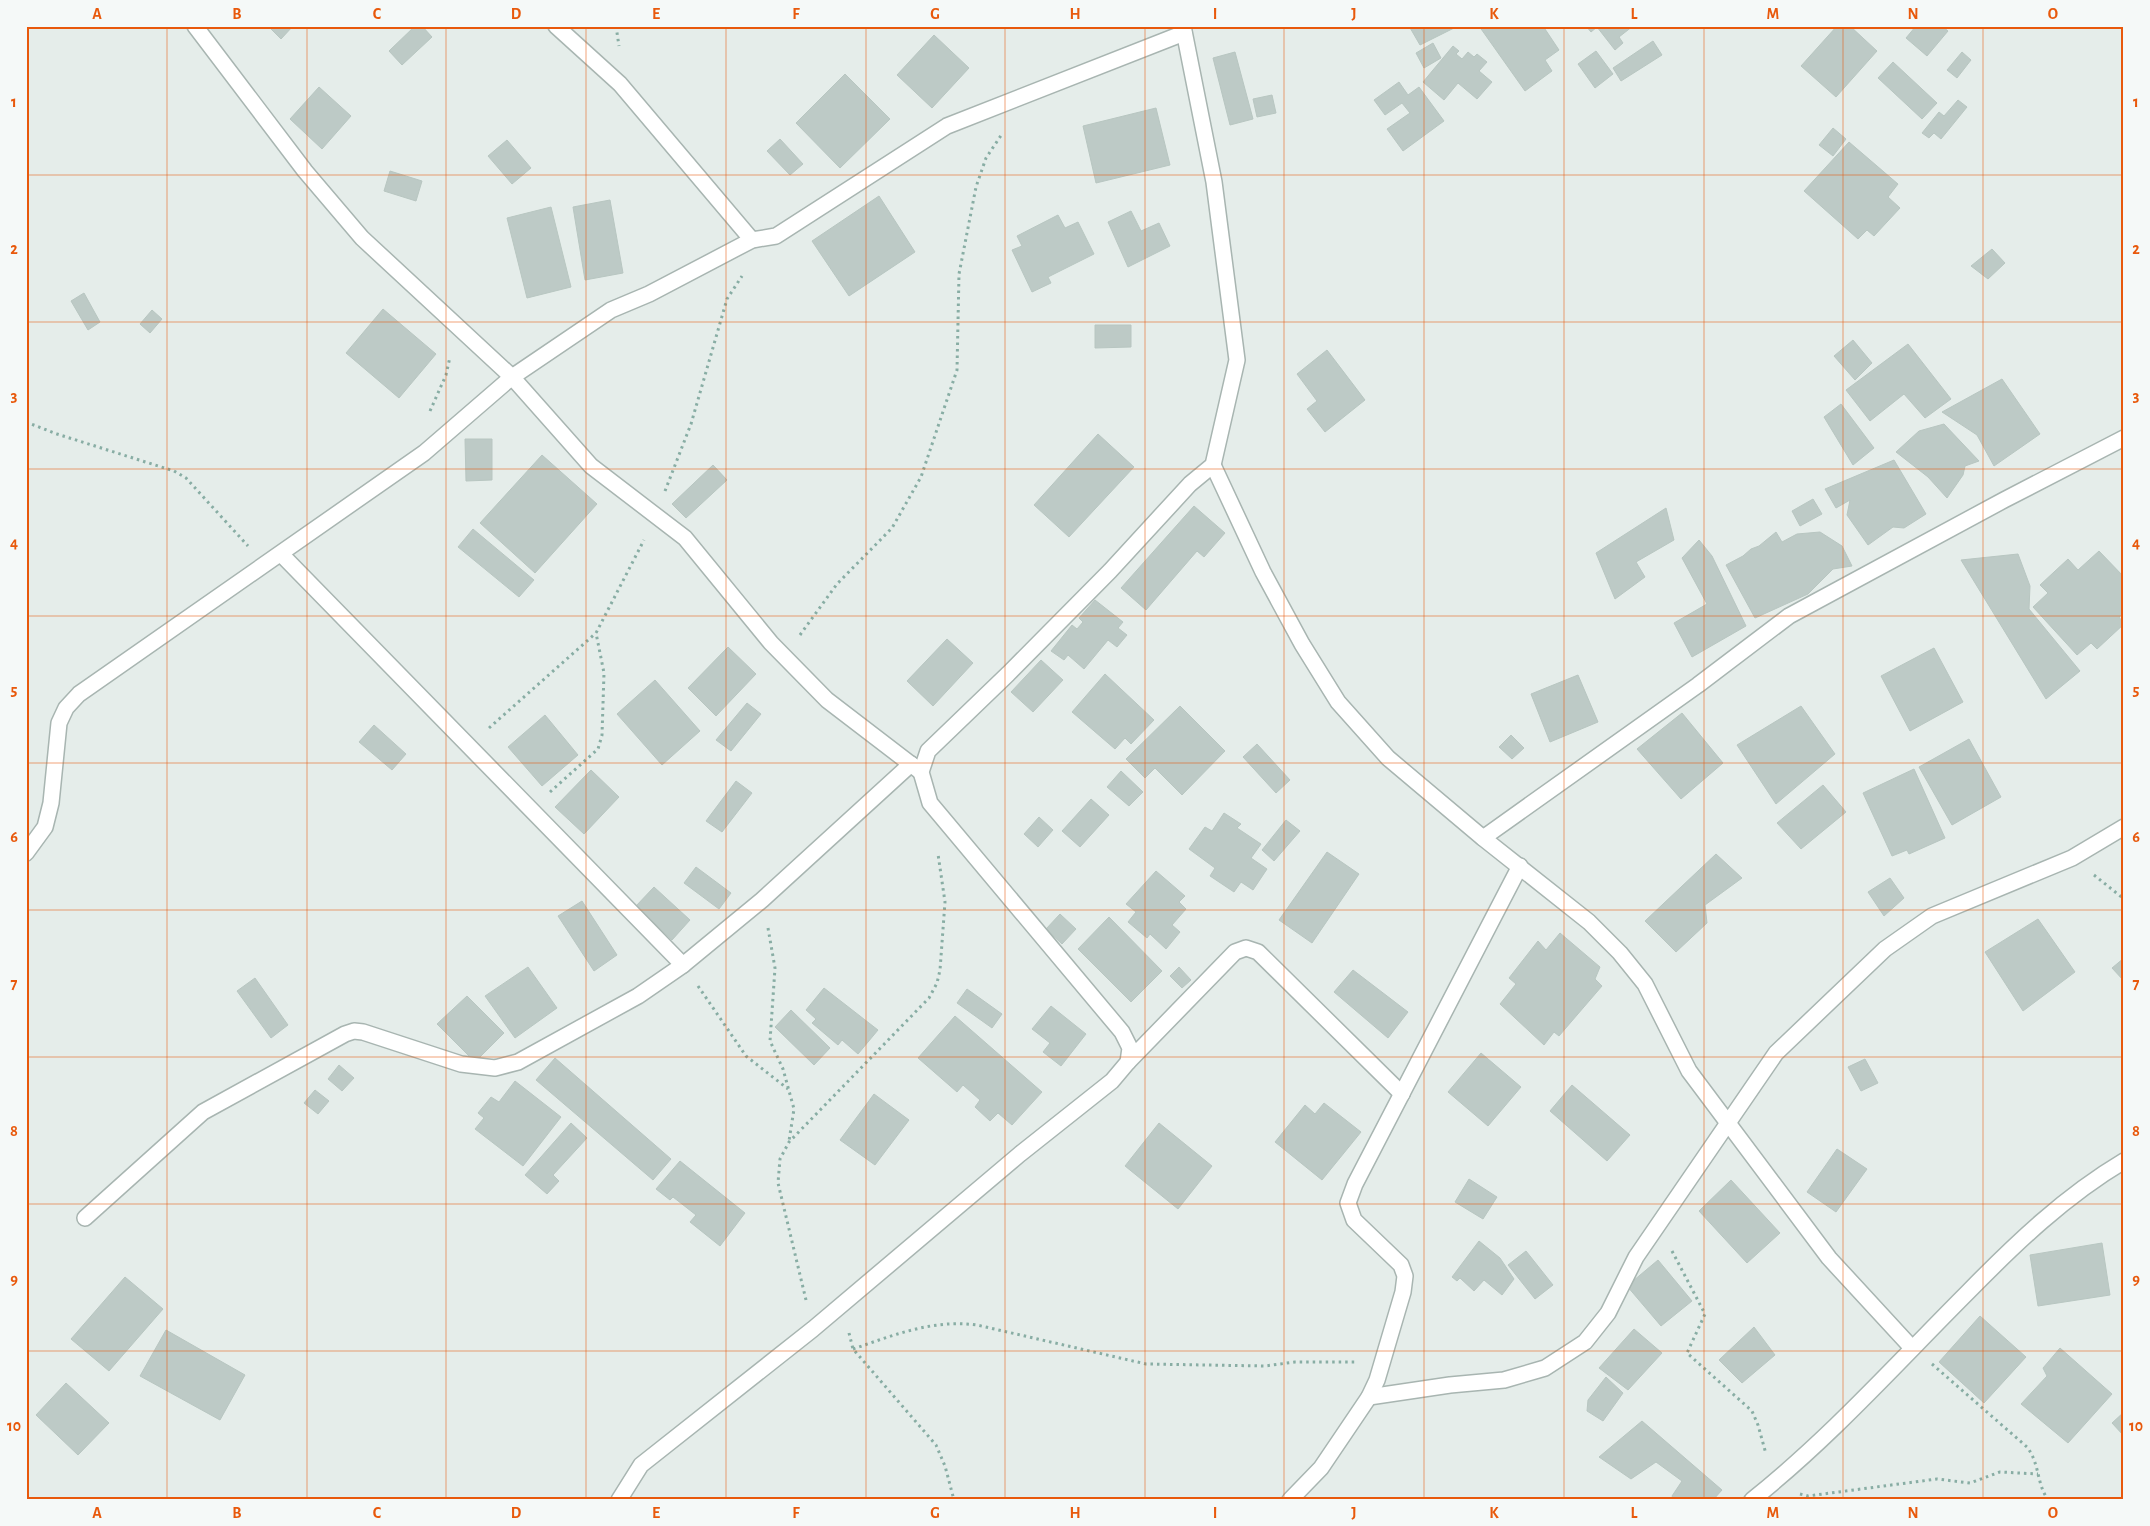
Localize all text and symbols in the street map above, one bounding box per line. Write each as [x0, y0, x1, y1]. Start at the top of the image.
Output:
text: A [92, 6, 102, 22]
text: B [232, 6, 242, 22]
text: C [373, 6, 382, 22]
text: D [511, 6, 522, 22]
text: E [652, 6, 660, 22]
text: F [792, 6, 800, 22]
text: G [930, 6, 940, 22]
text: H [1069, 6, 1081, 22]
text: I [1213, 6, 1217, 22]
text: J [1351, 6, 1357, 22]
text: K [1489, 6, 1499, 22]
text: L [1631, 6, 1638, 22]
text: M [1767, 6, 1779, 22]
text: N [1907, 6, 1919, 22]
text: O [2048, 6, 2058, 22]
text: 1 [11, 94, 17, 110]
text: 1 [2133, 94, 2139, 110]
text: 2 [10, 241, 18, 257]
text: 2 [2132, 241, 2140, 257]
text: 3 [11, 388, 18, 404]
text: 3 [2133, 388, 2140, 404]
text: 4 [10, 535, 18, 551]
text: 4 [2132, 535, 2140, 551]
text: 5 [11, 682, 18, 698]
text: 5 [2133, 682, 2140, 698]
text: 6 [10, 829, 18, 845]
text: 6 [2132, 829, 2140, 845]
text: 7 [11, 976, 18, 992]
text: 7 [2133, 976, 2140, 992]
text: 8 [10, 1123, 18, 1139]
text: 8 [2132, 1123, 2140, 1139]
text: 9 [10, 1271, 18, 1287]
text: 9 [2132, 1271, 2140, 1287]
text: 10 [7, 1418, 21, 1434]
text: 10 [2129, 1418, 2143, 1434]
text: A [92, 1505, 102, 1521]
text: B [232, 1505, 242, 1521]
text: C [373, 1505, 382, 1521]
text: D [511, 1505, 522, 1521]
text: E [652, 1505, 660, 1521]
text: F [792, 1505, 800, 1521]
text: G [930, 1505, 940, 1521]
text: H [1069, 1505, 1081, 1521]
text: I [1213, 1505, 1217, 1521]
text: J [1351, 1505, 1357, 1521]
text: K [1489, 1505, 1499, 1521]
text: L [1631, 1505, 1638, 1521]
text: M [1767, 1505, 1779, 1521]
text: N [1907, 1505, 1919, 1521]
text: O [2048, 1505, 2058, 1521]

